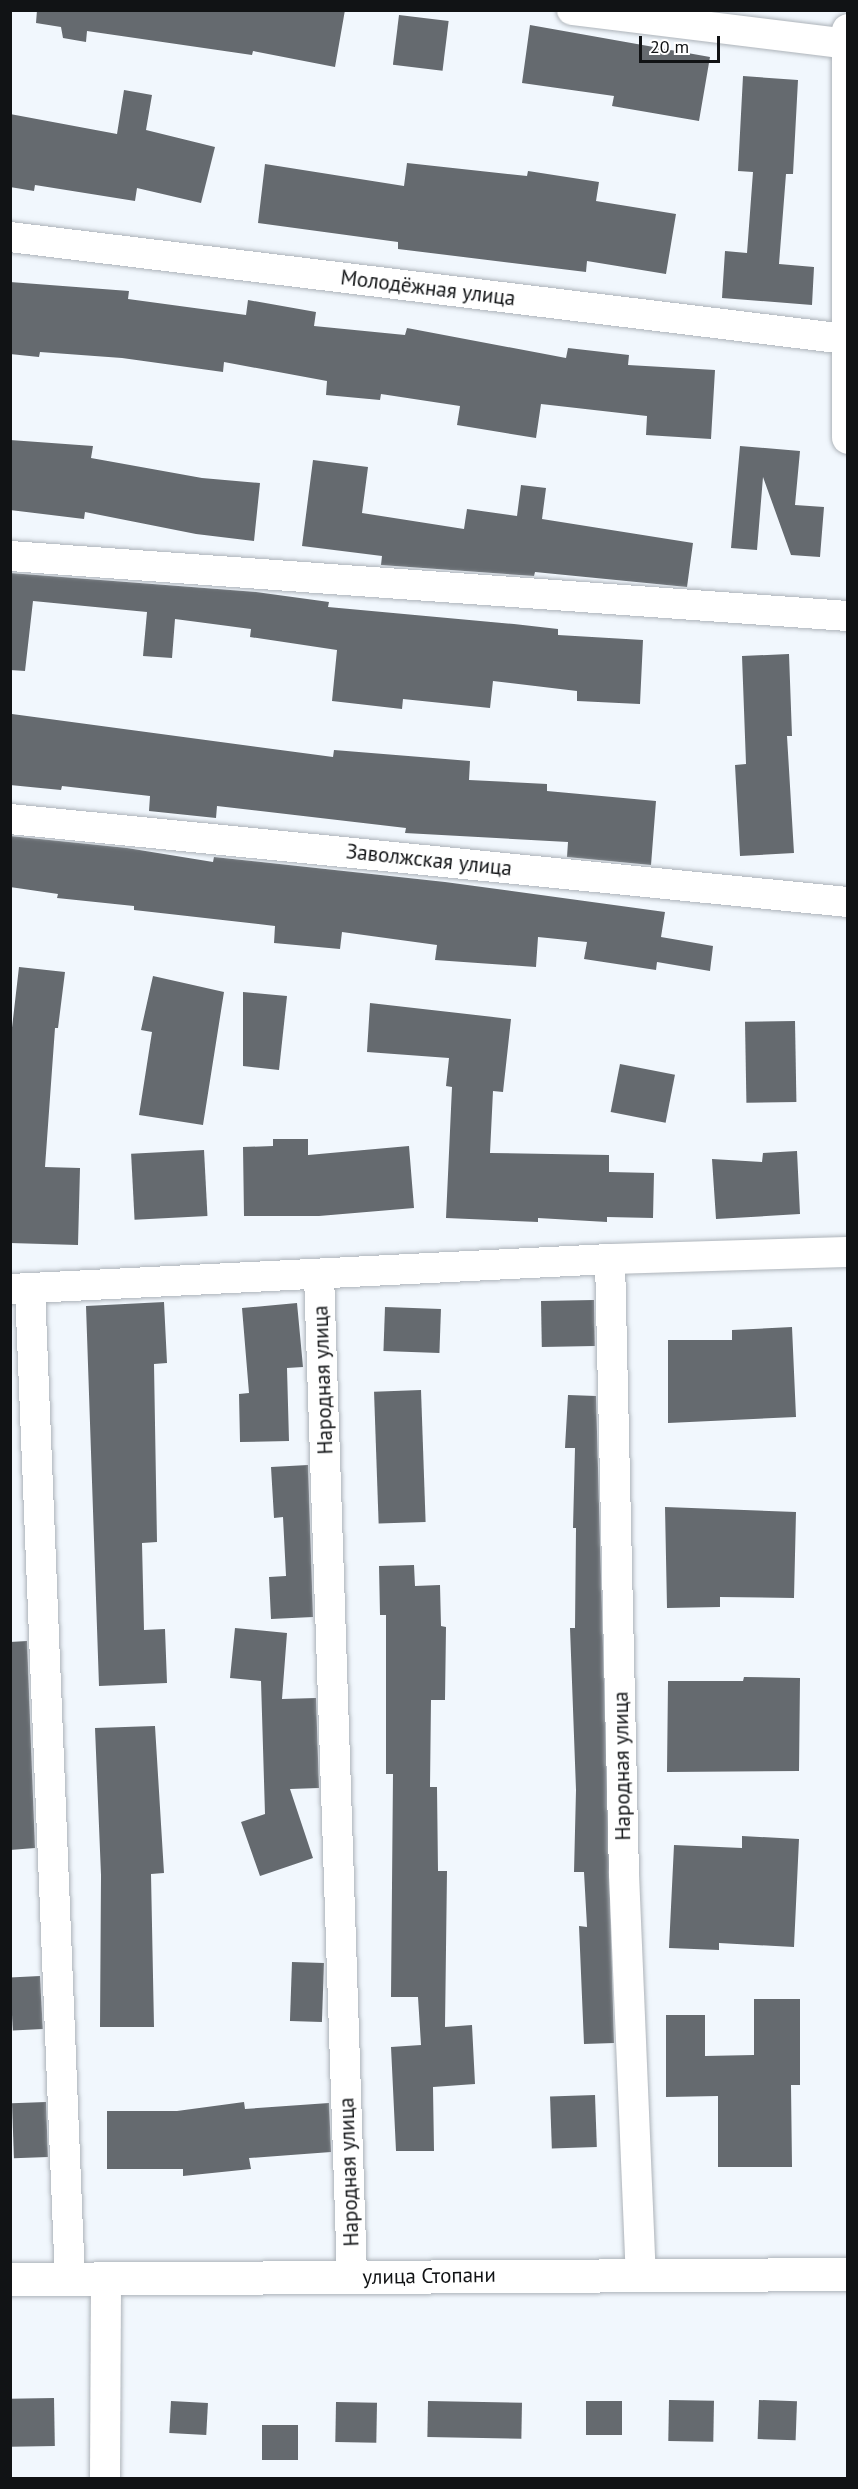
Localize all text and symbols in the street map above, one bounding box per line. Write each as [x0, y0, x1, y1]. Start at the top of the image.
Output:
scale bar [642, 24, 723, 62]
text: 20 m [650, 35, 689, 58]
street label: Молодёжная улица [339, 265, 517, 311]
street label: Заволжская улица [345, 839, 513, 881]
street label: Народная улица [308, 1305, 338, 1455]
street label: Народная улица [608, 1691, 636, 1841]
street label: Народная улица [334, 2097, 364, 2247]
street label: улица Стопани [362, 2262, 496, 2290]

